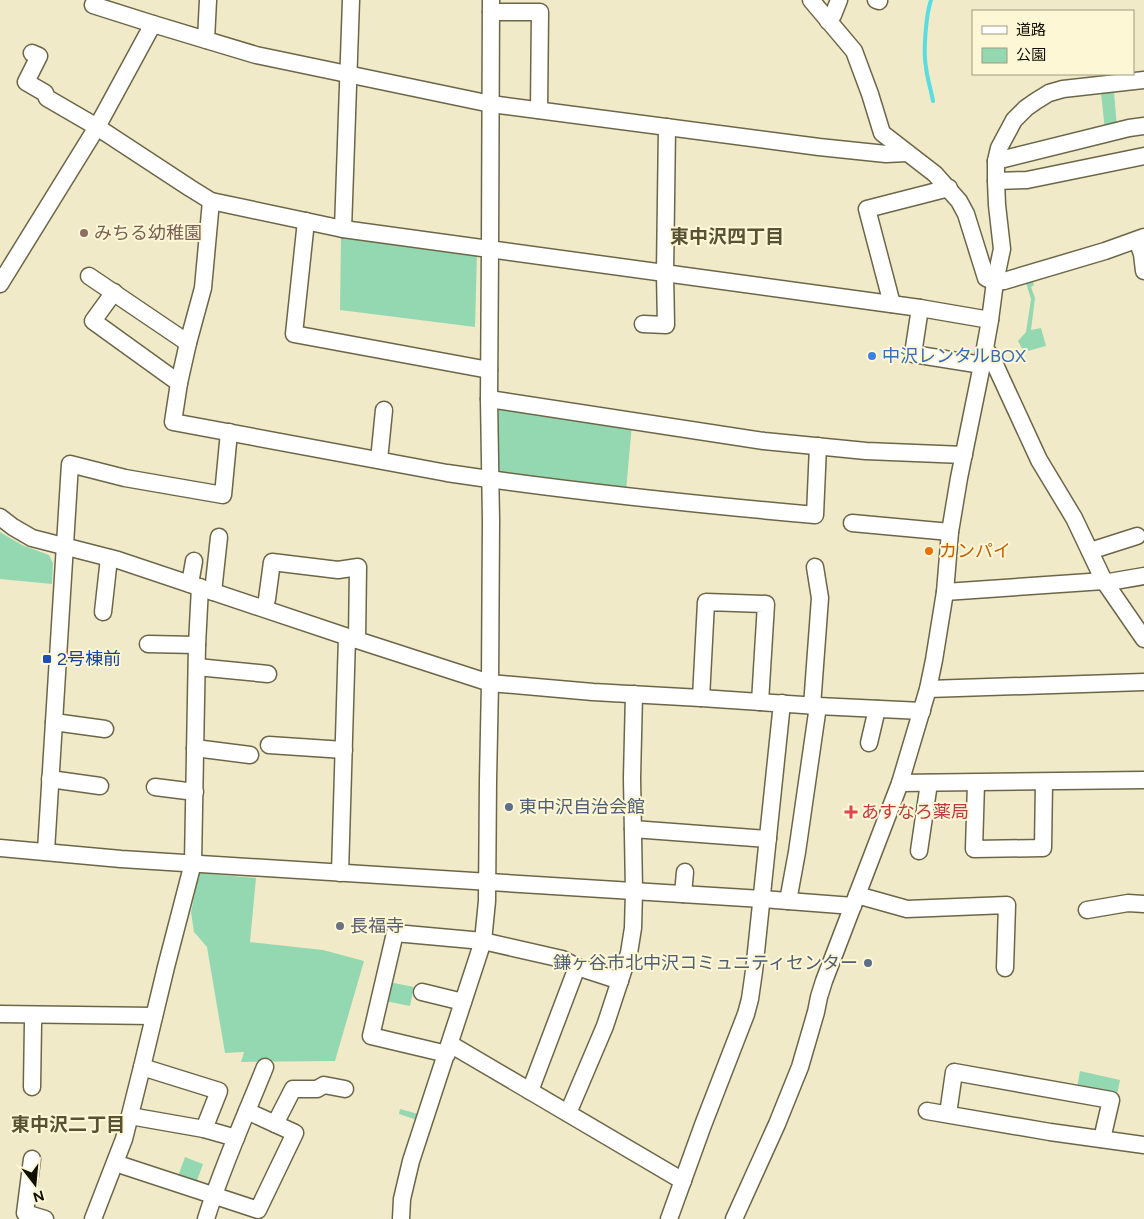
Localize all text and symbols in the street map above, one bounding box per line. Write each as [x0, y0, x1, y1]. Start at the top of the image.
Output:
legend [972, 10, 1134, 75]
text: 道路 [1016, 21, 1046, 39]
text: 公園 [1016, 46, 1046, 64]
place label: みちる幼稚園 [94, 222, 202, 244]
district label: 東中沢四丁目 [670, 225, 784, 248]
marker: みちる幼稚園 [78, 227, 90, 239]
place label: 中沢レンタルBOX [882, 345, 1026, 367]
marker: 中沢レンタルBOX [866, 350, 878, 362]
place label: カンパイ [939, 540, 1011, 562]
marker: カンパイ [923, 545, 935, 557]
place label: 2号棟前 [57, 648, 121, 670]
marker: 2号棟前 [41, 653, 53, 665]
place label: 東中沢自治会館 [519, 796, 645, 818]
marker: 東中沢自治会館 [503, 801, 515, 813]
place label: あすなろ薬局 [861, 801, 969, 823]
marker: あすなろ薬局 [845, 806, 857, 818]
place label: 長福寺 [350, 915, 404, 937]
marker: 長福寺 [334, 920, 346, 932]
place label: 鎌ヶ谷市北中沢コミュニティセンター [553, 952, 858, 974]
marker: 鎌ヶ谷市北中沢コミュニティセンター [862, 957, 874, 969]
district label: 東中沢二丁目 [11, 1113, 125, 1136]
north arrow [10, 1159, 60, 1209]
text: N [31, 1186, 46, 1206]

